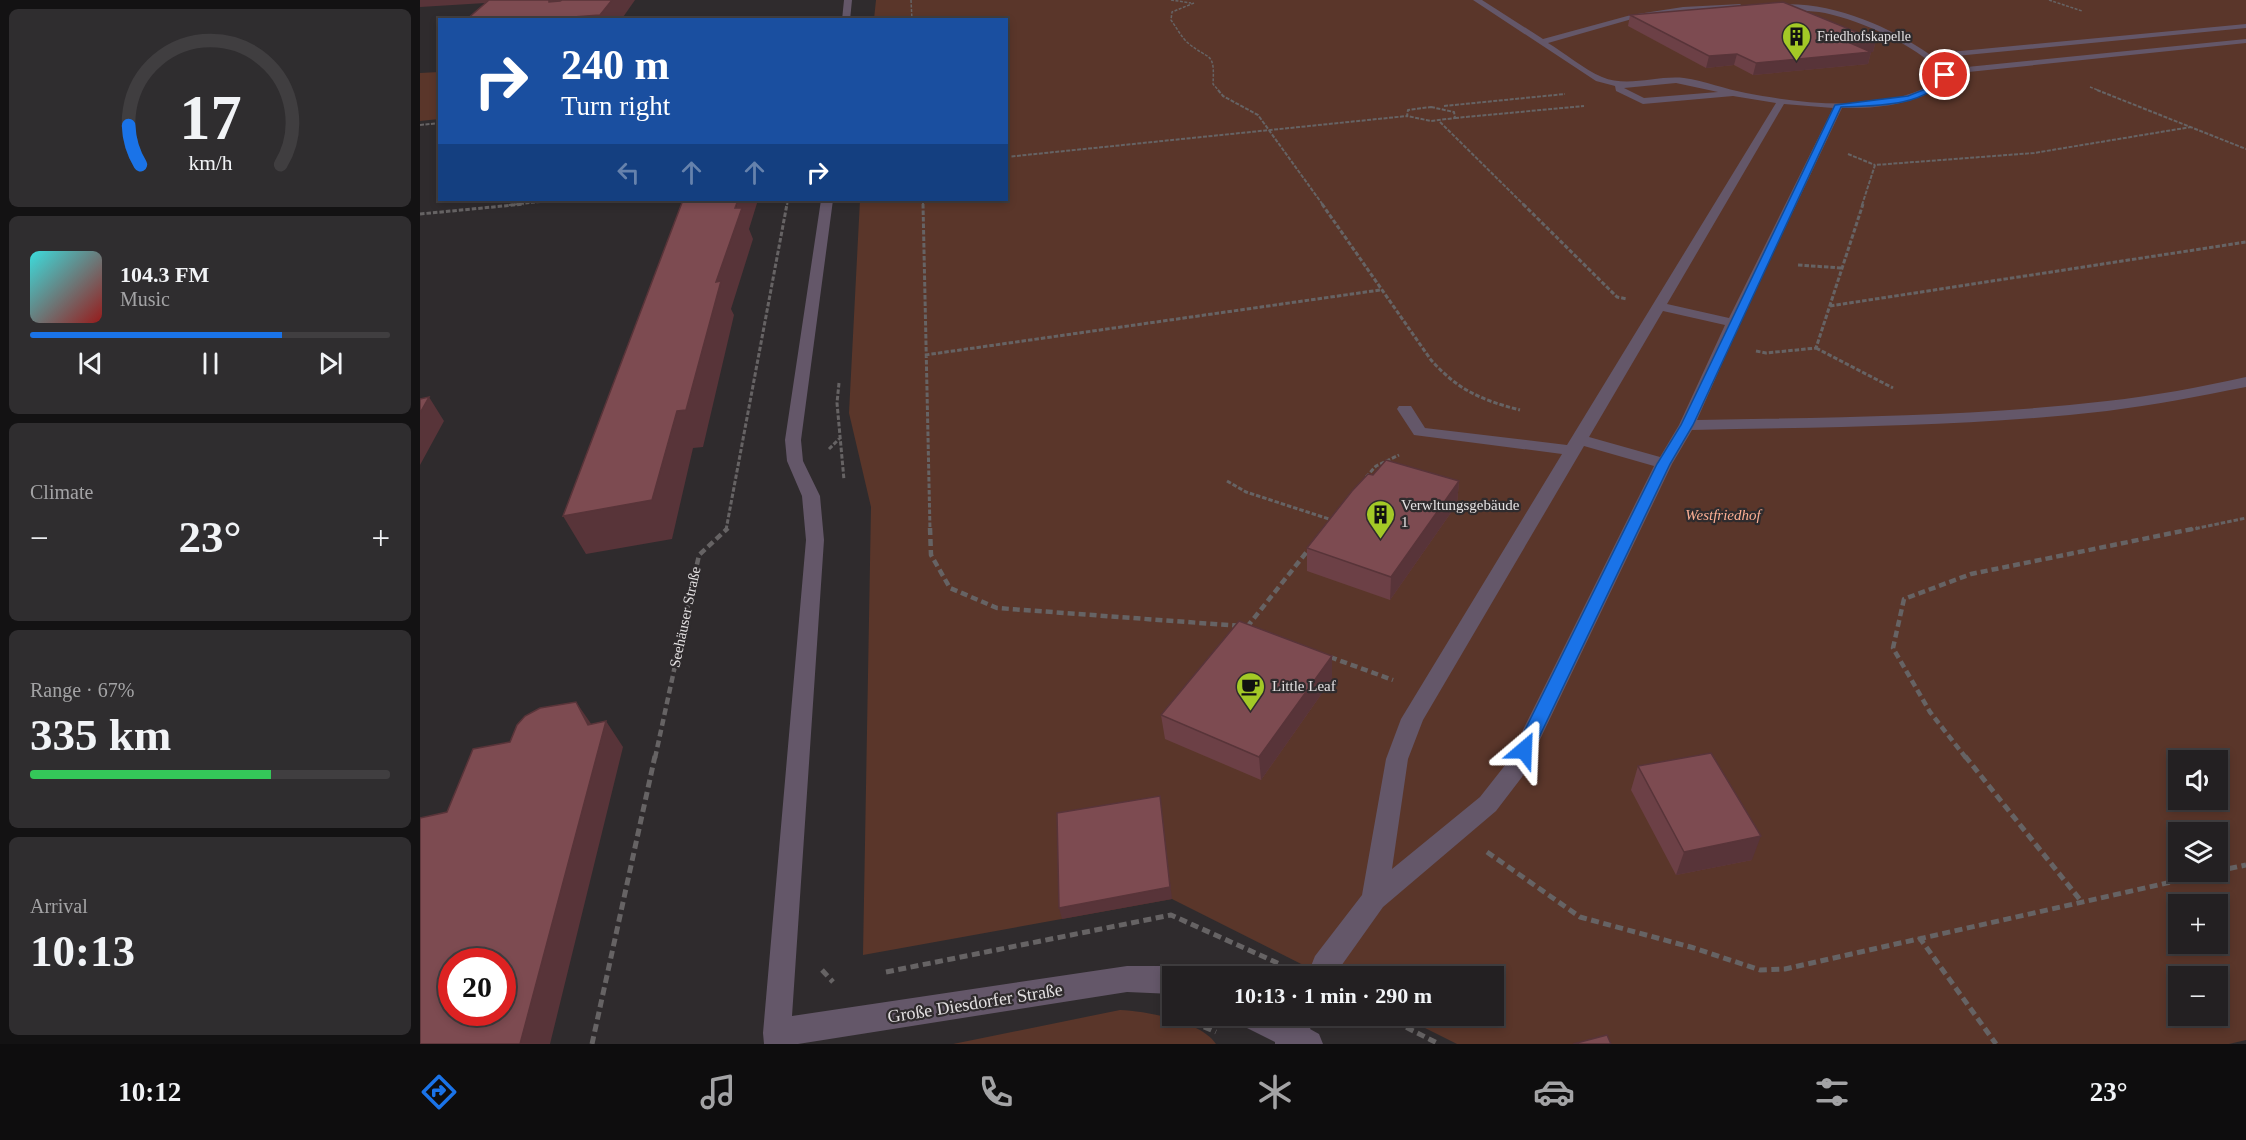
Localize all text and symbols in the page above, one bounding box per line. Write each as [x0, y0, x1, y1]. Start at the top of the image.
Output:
building icon: Friedhofskapelle [1780, 20, 1812, 62]
place label: Friedhofskapelle [1817, 29, 1911, 44]
icon: right [462, 42, 540, 120]
text: 240 m [561, 42, 670, 88]
pin [1919, 49, 1970, 100]
icon: arrive [1928, 58, 1961, 91]
text: 17 [179, 83, 241, 152]
text: Turn right [561, 91, 670, 121]
text: km/h [188, 151, 232, 175]
icon: left [612, 156, 645, 189]
icon: ahead [675, 156, 708, 189]
icon: ahead [738, 156, 771, 189]
icon: right [801, 156, 834, 189]
text: 104.3 FM [120, 262, 209, 287]
text: Music [120, 288, 170, 310]
icon: previous [74, 347, 107, 380]
icon: pause [194, 347, 227, 380]
icon: next [314, 347, 347, 380]
text: Climate [30, 481, 93, 503]
place label: Verwltungsgebäude 1 [1401, 497, 1520, 530]
building icon: Verwltungsgebäude 1 [1364, 498, 1396, 540]
park label: Westfriedhof [1685, 507, 1762, 523]
text: 23° [179, 512, 242, 562]
text: − [30, 520, 49, 556]
text: + [371, 520, 390, 556]
street label: Seehäuser Straße [666, 565, 704, 669]
cafe icon: Little Leaf [1235, 670, 1267, 712]
place label: Little Leaf [1272, 678, 1336, 694]
text: Range · 67% [30, 679, 134, 701]
text: 335 km [30, 710, 171, 760]
position arrow [1492, 718, 1556, 782]
map controls [2168, 750, 2228, 1026]
button: sound [2168, 750, 2228, 810]
button: layers [2168, 822, 2228, 882]
button: + [2168, 894, 2228, 954]
text: Arrival [30, 895, 88, 917]
text: 10:13 [30, 926, 135, 976]
speed limit sign: 20 [438, 948, 516, 1026]
button: − [2168, 966, 2228, 1026]
street label: Große Diesdorfer Straße [886, 979, 1064, 1027]
text: 10:13 · 1 min · 290 m [1234, 983, 1432, 1008]
icon: directions [418, 1071, 460, 1113]
icon: music [697, 1071, 739, 1113]
icon: phone [975, 1071, 1017, 1113]
icon: climate [1254, 1071, 1296, 1113]
icon: car [1533, 1071, 1575, 1113]
icon: filters [1811, 1071, 1853, 1113]
text: 10:12 [118, 1077, 181, 1107]
text: 23° [2090, 1077, 2128, 1107]

